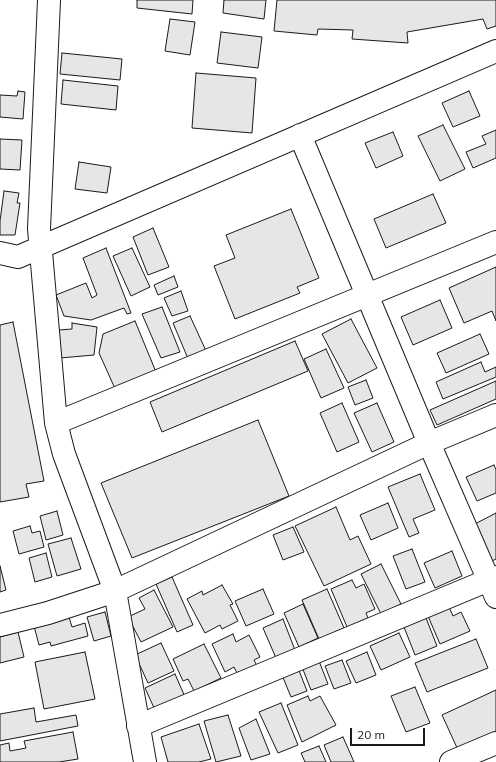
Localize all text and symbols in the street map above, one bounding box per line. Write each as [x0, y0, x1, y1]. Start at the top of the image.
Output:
scale bar [352, 720, 427, 746]
text: 20 m [357, 727, 385, 742]

